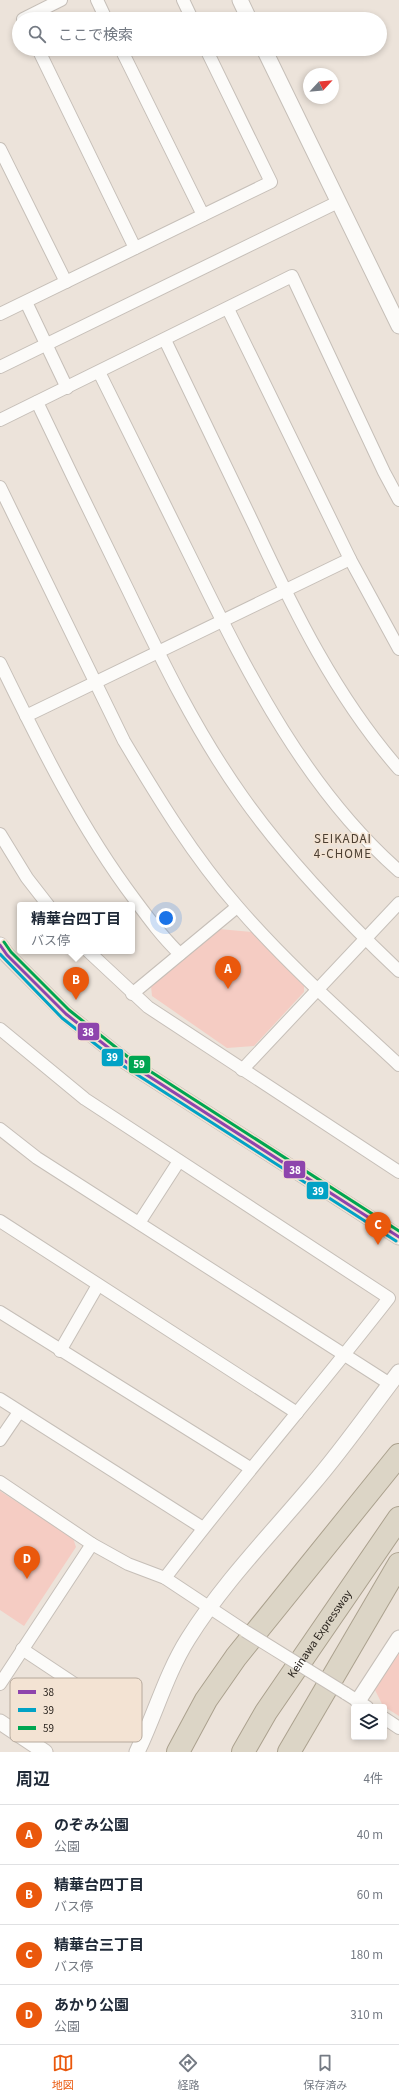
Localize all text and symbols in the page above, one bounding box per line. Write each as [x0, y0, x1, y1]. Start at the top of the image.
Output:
search box [12, 12, 387, 56]
icon: search [26, 23, 48, 45]
text: ここで検索 [58, 25, 133, 46]
north arrow [303, 68, 339, 104]
district label: SEIKADAI 4-CHOME [314, 830, 372, 863]
popup [17, 902, 135, 954]
your location [156, 908, 176, 928]
text: 精華台四丁目 [31, 909, 121, 930]
text: バス停 [31, 932, 70, 950]
pin: A [215, 956, 241, 989]
pin: B [63, 967, 89, 1000]
line badge: 38 [77, 1022, 100, 1041]
text: 38 [82, 1025, 94, 1040]
line badge: 39 [101, 1048, 124, 1067]
text: 39 [106, 1050, 118, 1065]
line badge: 59 [128, 1055, 151, 1074]
text: 59 [133, 1057, 145, 1072]
line badge: 38 [283, 1160, 306, 1179]
text: 38 [289, 1163, 301, 1178]
line badge: 39 [306, 1181, 329, 1200]
text: 39 [312, 1184, 324, 1199]
pin: C [365, 1212, 391, 1245]
pin: D [14, 1546, 40, 1579]
street label: Keinawa Expressway [284, 1586, 357, 1682]
legend [10, 1678, 142, 1742]
text: 38 [43, 1685, 54, 1700]
text: 39 [43, 1703, 54, 1718]
map controls [351, 1704, 387, 1740]
button: layers [351, 1704, 387, 1740]
text: 59 [43, 1721, 54, 1736]
text: 周辺 [16, 1768, 50, 1792]
text: 4件 [364, 1770, 383, 1788]
text: のぞみ公園 [54, 1815, 129, 1836]
text: A [25, 1826, 33, 1844]
text: 40 m [357, 1826, 383, 1844]
text: 公園 [54, 1838, 80, 1856]
text: 精華台四丁目 [54, 1875, 144, 1896]
text: B [25, 1886, 33, 1904]
text: 60 m [357, 1886, 383, 1904]
text: バス停 [54, 1898, 93, 1916]
text: 精華台三丁目 [54, 1935, 144, 1956]
text: C [25, 1946, 33, 1964]
text: 180 m [350, 1946, 383, 1964]
text: バス停 [54, 1958, 93, 1976]
text: あかり公園 [54, 1995, 129, 2016]
text: D [25, 2006, 33, 2024]
text: 310 m [350, 2006, 383, 2024]
text: 公園 [54, 2018, 80, 2036]
tab: 地図 [52, 2052, 74, 2093]
tab: 経路 [177, 2052, 199, 2093]
tab: 保存済み [303, 2052, 347, 2093]

